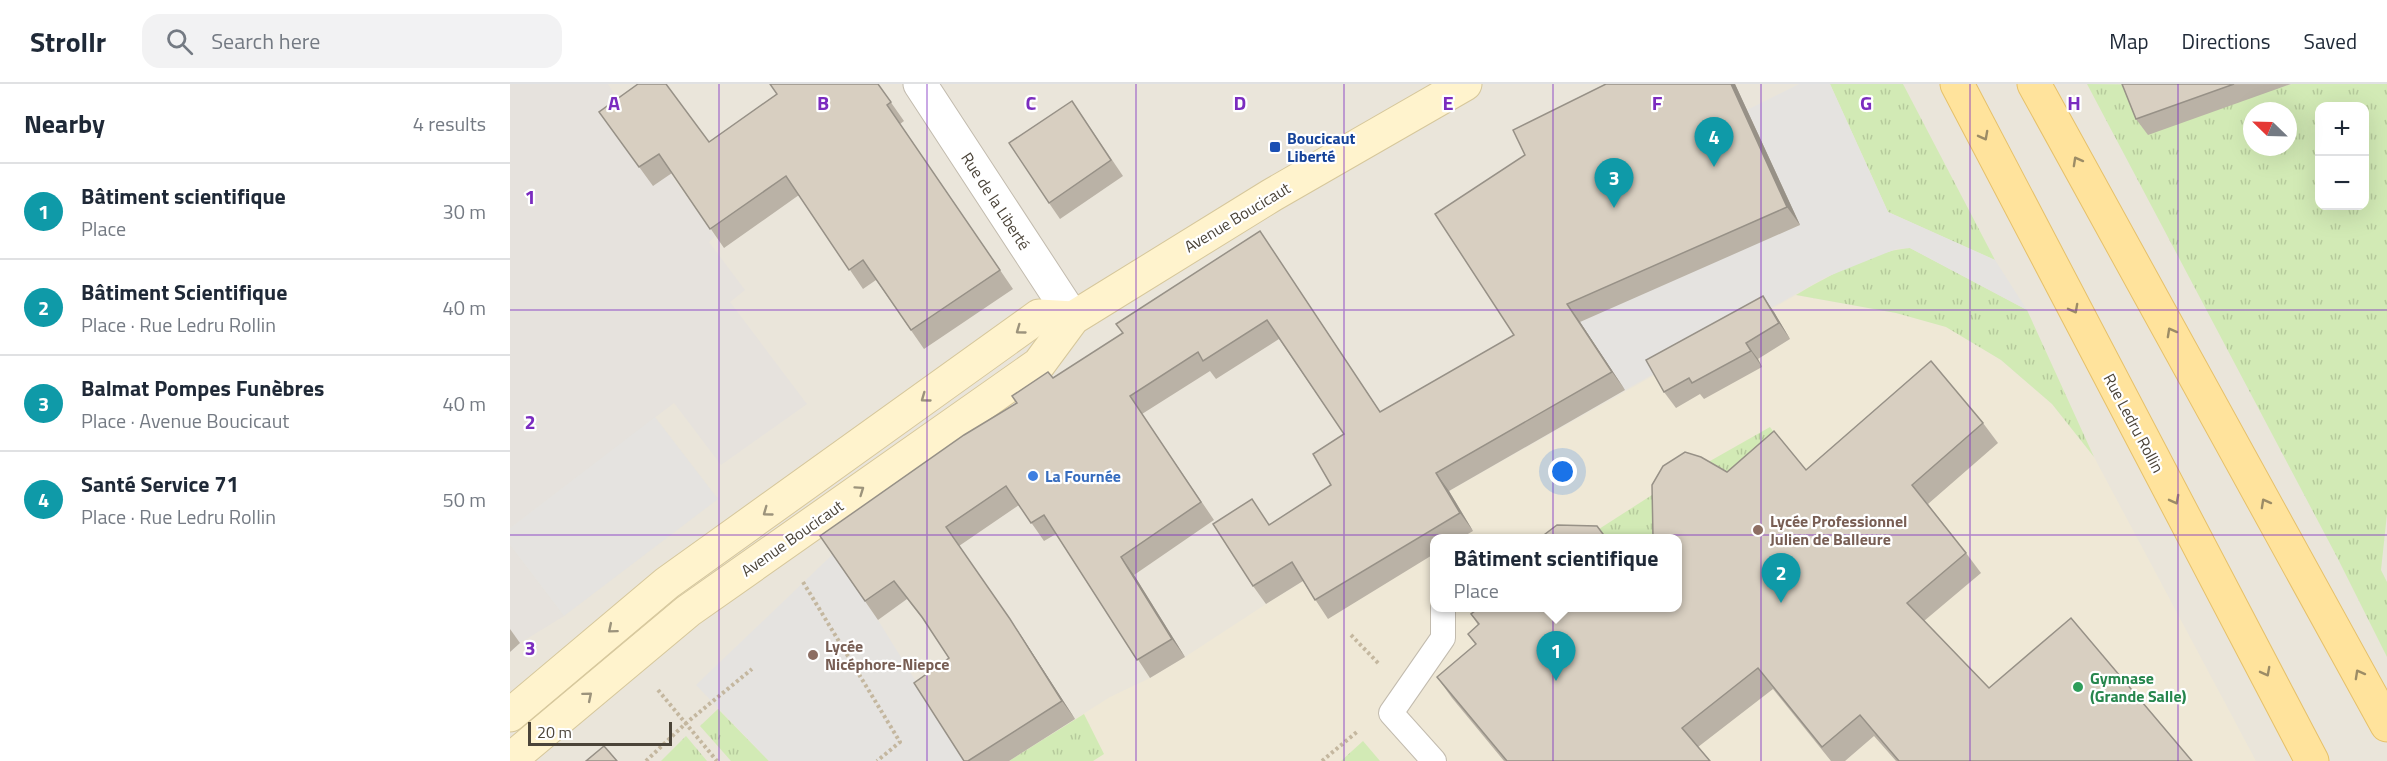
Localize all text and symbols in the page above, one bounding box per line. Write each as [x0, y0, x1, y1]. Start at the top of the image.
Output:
search box [142, 14, 562, 68]
text: Strollr [30, 20, 106, 63]
text: Search here [211, 24, 320, 58]
icon: search [163, 25, 196, 58]
text: Map [2109, 25, 2149, 57]
text: Directions [2182, 25, 2271, 57]
text: Saved [2304, 25, 2357, 57]
text: A [608, 87, 620, 118]
text: B [817, 87, 829, 118]
text: C [1026, 87, 1037, 118]
text: D [1234, 87, 1246, 118]
text: E [1442, 87, 1454, 118]
text: F [1652, 87, 1663, 118]
text: G [1860, 87, 1872, 118]
text: H [2067, 87, 2081, 118]
north arrow [2243, 102, 2297, 156]
map controls [2315, 102, 2369, 210]
button: + [2315, 102, 2369, 156]
text: Nearby [24, 104, 105, 143]
text: 4 results [413, 108, 486, 139]
pin: 4 [1694, 118, 1734, 167]
place label: Boucicaut Liberté [1287, 126, 1356, 168]
one-way arrow [1977, 130, 1988, 140]
marker: Boucicaut Liberté [1268, 140, 1282, 154]
street label: Rue de la Liberté [955, 147, 1037, 255]
button: − [2315, 156, 2369, 210]
one-way arrow [2073, 157, 2084, 168]
pin: 3 [1594, 158, 1634, 208]
street label: Avenue Boucicaut [1179, 176, 1295, 258]
text: Bâtiment scientifique [81, 179, 286, 213]
text: 1 [524, 181, 536, 212]
text: 1 [38, 196, 49, 227]
text: 30 m [442, 196, 486, 227]
text: Place [81, 213, 126, 244]
text: Bâtiment Scientifique [81, 275, 287, 309]
text: 2 [38, 292, 49, 323]
text: 40 m [442, 292, 486, 323]
one-way arrow [2067, 302, 2078, 313]
text: Place · Rue Ledru Rollin [81, 309, 276, 340]
one-way arrow [1015, 323, 1026, 334]
one-way arrow [2167, 328, 2178, 338]
street label: Rue Ledru Rollin [2098, 369, 2170, 477]
text: Balmat Pompes Funèbres [81, 371, 324, 405]
text: 3 [38, 388, 49, 419]
text: 40 m [442, 388, 486, 419]
one-way arrow [921, 390, 932, 401]
text: Place · Avenue Boucicaut [81, 405, 289, 436]
text: 2 [524, 406, 536, 437]
your location [1548, 457, 1577, 486]
place label: La Fournée [1045, 464, 1121, 488]
text: Santé Service 71 [81, 467, 239, 501]
marker: La Fournée [1026, 469, 1040, 483]
text: 4 [38, 484, 49, 515]
text: 50 m [442, 484, 486, 515]
one-way arrow [854, 486, 865, 497]
street label: Avenue Boucicaut [736, 494, 848, 582]
one-way arrow [2168, 494, 2179, 504]
one-way arrow [2261, 499, 2272, 509]
text: Place · Rue Ledru Rollin [81, 501, 276, 532]
one-way arrow [763, 505, 774, 516]
place label: Lycée Professionnel Julien de Balleure [1770, 509, 1907, 551]
marker: Lycée Professionnel Julien de Balleure [1751, 523, 1765, 537]
popup [1430, 534, 1682, 612]
text: Bâtiment scientifique [1454, 541, 1658, 575]
pin: 2 [1762, 554, 1800, 603]
text: Place [1454, 575, 1499, 606]
one-way arrow [608, 622, 619, 633]
text: 3 [524, 632, 536, 663]
pin: 1 [1536, 632, 1576, 681]
place label: Lycée Nicéphore-Niepce [825, 634, 949, 676]
marker: Lycée Nicéphore-Niepce [806, 648, 820, 662]
place label: Gymnase (Grande Salle) [2090, 666, 2186, 708]
one-way arrow [2259, 666, 2270, 677]
one-way arrow [2355, 670, 2366, 680]
marker: Gymnase (Grande Salle) [2071, 680, 2085, 694]
one-way arrow [581, 692, 592, 703]
scale bar [528, 719, 672, 746]
text: 20 m [537, 720, 572, 744]

